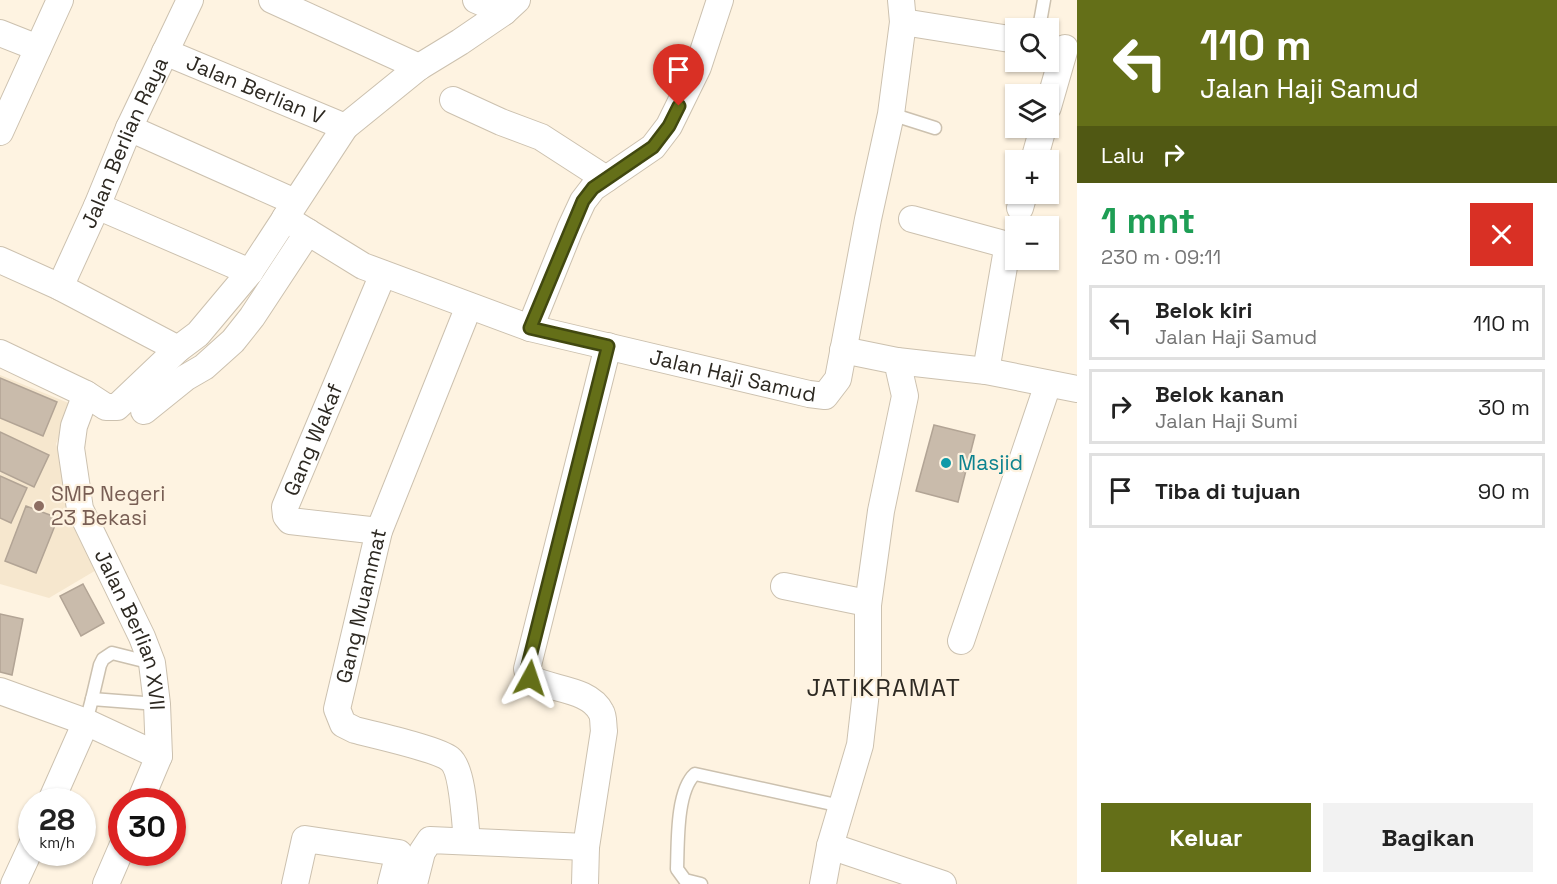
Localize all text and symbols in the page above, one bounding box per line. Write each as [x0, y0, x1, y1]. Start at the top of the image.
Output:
map controls [1005, 18, 1059, 270]
button: search [1005, 18, 1059, 72]
text: 110 m [1200, 19, 1312, 72]
icon: left [1101, 24, 1179, 102]
pin [653, 44, 704, 106]
street label: Jalan Berlian V [183, 48, 329, 130]
street label: Jalan Berlian Raya [75, 53, 174, 233]
icon: arrive [662, 53, 695, 86]
text: Jalan Haji Samud [1200, 71, 1419, 106]
button: layers [1005, 84, 1059, 138]
icon: right [1157, 138, 1190, 171]
text: Lalu [1101, 141, 1145, 169]
button: + [1005, 150, 1059, 204]
text: 1 mnt [1101, 198, 1195, 244]
button: close [1470, 203, 1533, 266]
button: − [1005, 216, 1059, 270]
text: 230 m · 09:11 [1101, 244, 1221, 270]
text: Belok kiri [1155, 296, 1252, 324]
icon: left [1104, 306, 1137, 339]
text: 110 m [1473, 309, 1530, 337]
text: Jalan Haji Samud [1155, 324, 1317, 350]
street label: Jalan Haji Samud [647, 343, 817, 408]
street label: Gang Wakaf [277, 379, 348, 500]
text: Belok kanan [1155, 380, 1284, 408]
icon: right [1104, 390, 1137, 423]
text: 30 m [1478, 393, 1530, 421]
text: Jalan Haji Sumi [1155, 408, 1298, 434]
place label: Masjid [958, 449, 1023, 476]
marker: Masjid [939, 456, 953, 470]
icon: arrive [1104, 474, 1137, 507]
text: Tiba di tujuan [1155, 477, 1301, 505]
text: 90 m [1478, 477, 1530, 505]
place label: SMP Negeri 23 Bekasi [51, 480, 165, 531]
marker: SMP Negeri 23 Bekasi [32, 499, 46, 513]
street label: Gang Muammat [330, 526, 392, 686]
street label: Jalan Berlian XVII [89, 545, 171, 711]
position arrow [498, 646, 562, 710]
district label: JATIKRAMAT [807, 672, 961, 703]
speed limit sign: 30 [108, 788, 186, 866]
text: 28 [39, 800, 75, 839]
button: Keluar [1101, 803, 1311, 872]
button: Bagikan [1323, 803, 1533, 872]
text: km/h [39, 833, 75, 852]

